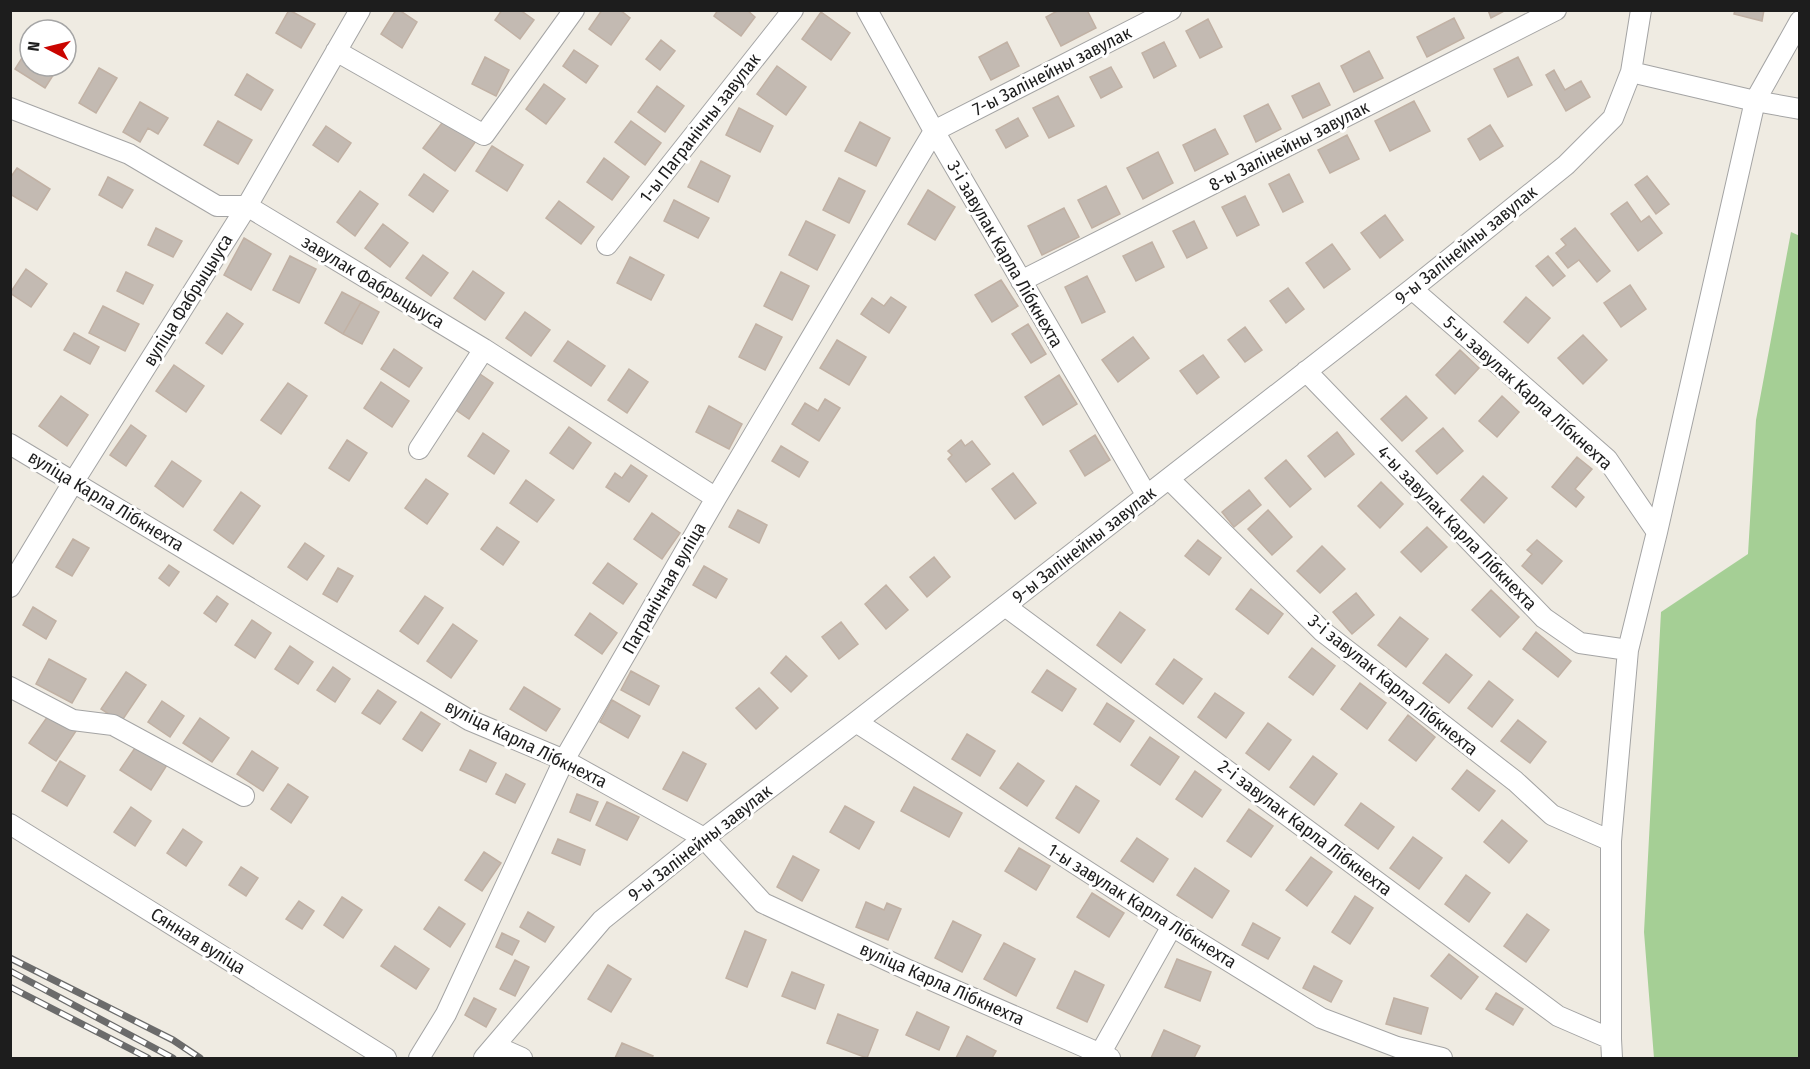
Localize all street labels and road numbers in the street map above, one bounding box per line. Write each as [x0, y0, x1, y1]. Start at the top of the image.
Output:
street label: 7-ы Залінейны завулак [969, 21, 1135, 121]
street label: 1-ы Пагранічны завулак [635, 49, 765, 207]
street label: 8-ы Залінейны завулак [1205, 96, 1373, 196]
street label: 3-і завулак Карла Лібкнехта [942, 157, 1068, 352]
street label: 9-ы Залінейны завулак [1391, 181, 1542, 309]
street label: вуліца Фабрыцыуса [139, 230, 238, 370]
street label: завулак Фабрыцыуса [298, 231, 449, 333]
street label: 5-ы завулак Карла Лібкнехта [1439, 311, 1617, 475]
street label: 4-ы завулак Карла Лібкнехта [1373, 441, 1542, 615]
street label: вуліца Карла Лібкнехта [24, 446, 188, 556]
street label: 9-ы Залінейны завулак [1008, 482, 1161, 608]
street label: Пагранічная вуліца [617, 518, 711, 658]
street label: 3-і завулак Карла Лібкнехта [1304, 610, 1482, 760]
street label: вуліца Карла Лібкнехта [441, 695, 611, 793]
street label: 2-і завулак Карла Лібкнехта [1214, 755, 1396, 901]
street label: 9-ы Залінейны завулак [624, 780, 777, 906]
street label: 1-ы завулак Карла Лібкнехта [1044, 839, 1241, 973]
street label: Сянная вуліца [146, 903, 250, 979]
street label: вуліца Карла Лібкнехта [856, 938, 1028, 1030]

